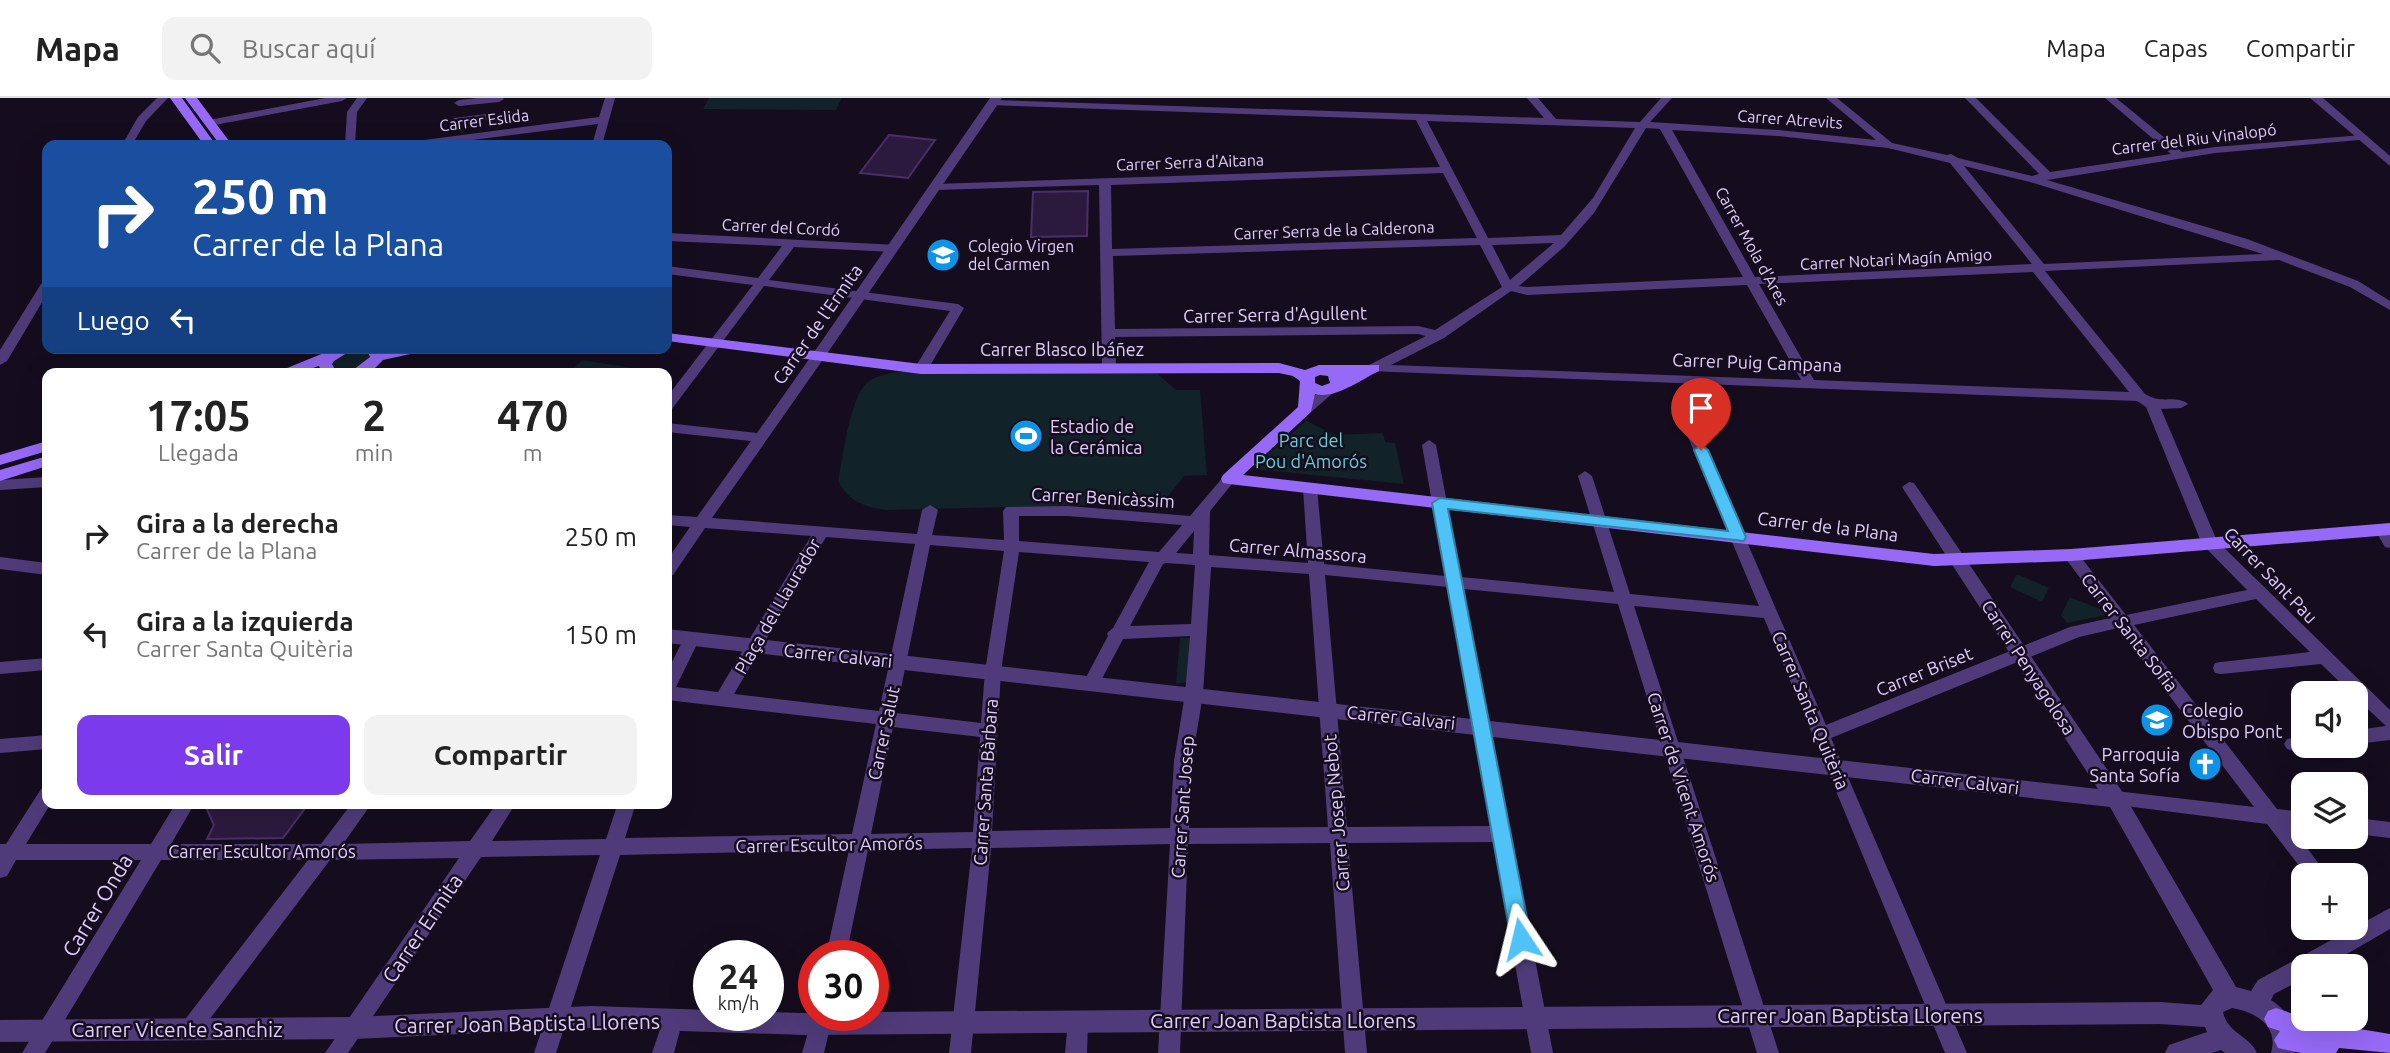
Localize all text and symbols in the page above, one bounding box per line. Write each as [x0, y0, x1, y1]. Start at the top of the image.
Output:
search box [162, 17, 652, 80]
icon: search [186, 29, 224, 67]
text: Mapa [35, 30, 120, 67]
text: Buscar aquí [242, 34, 376, 63]
text: Mapa [2046, 35, 2106, 62]
text: Capas [2144, 35, 2208, 62]
text: Compartir [2246, 35, 2355, 62]
street label: Carrer Eslida [438, 106, 530, 134]
street label: Carrer Atrevits [1737, 106, 1843, 132]
street label: Carrer del Riu Vinalopó [2111, 120, 2277, 158]
street label: Carrer Serra d'Aitana [1116, 150, 1264, 174]
icon: right [77, 168, 168, 259]
text: 250 m [192, 168, 329, 223]
street label: Carrer Mola d'Ares [1712, 184, 1792, 308]
street label: Carrer del Cordó [721, 215, 841, 239]
street label: Carrer Serra de la Calderona [1233, 217, 1435, 243]
text: Carrer de la Plana [192, 226, 444, 262]
school or university icon: Colegio Virgen del Carmen [924, 236, 962, 274]
place label: Colegio Virgen del Carmen [968, 237, 1074, 273]
street label: Carrer Notari Magín Amigo [1800, 245, 1992, 273]
street label: Carrer de l'Ermita [768, 260, 866, 388]
icon: left [164, 301, 202, 339]
street label: Carrer Serra d'Agullent [1183, 302, 1367, 326]
text: Luego [77, 306, 150, 335]
street label: Carrer Blasco Ibáñez [980, 339, 1144, 359]
street label: Carrer Puig Campana [1672, 349, 1842, 375]
pin [1671, 378, 1731, 450]
icon: arrive [1682, 389, 1720, 427]
text: 17:05 [146, 392, 251, 439]
text: 2 [362, 392, 386, 439]
text: 470 [497, 392, 568, 439]
place label: Estadio de la Cerámica [1050, 416, 1143, 457]
sports icon: Estadio de la Cerámica [1007, 417, 1045, 455]
park label: Parc del Pou d'Amorós [1255, 430, 1367, 471]
text: Llegada [158, 440, 239, 465]
text: min [355, 440, 393, 465]
text: m [523, 440, 543, 465]
street label: Carrer Benicàssim [1031, 483, 1175, 511]
street label: Carrer de la Plana [1756, 507, 1900, 545]
text: Gira a la derecha [136, 509, 339, 538]
icon: right [77, 517, 115, 555]
text: 250 m [565, 522, 637, 551]
street label: Carrer Sant Pau [2220, 523, 2322, 627]
street label: Carrer Almassora [1228, 534, 1368, 566]
street label: Plaça del Llaurador [730, 535, 824, 677]
text: Carrer de la Plana [136, 538, 317, 563]
street label: Carrer Santa Sofia [2078, 569, 2182, 695]
street label: Carrer Penyagolosa [1978, 596, 2080, 738]
text: Gira a la izquierda [136, 607, 354, 636]
icon: left [77, 615, 115, 653]
text: 150 m [565, 620, 637, 649]
street label: Carrer Santa Quitèria [1768, 628, 1853, 793]
text: Carrer Santa Quitèria [136, 636, 354, 661]
street label: Carrer Calvari [783, 639, 893, 671]
street label: Carrer Briset [1873, 643, 1975, 699]
map controls [2291, 681, 2368, 1031]
button: sound [2291, 681, 2368, 758]
street label: Carrer Salut [863, 684, 903, 782]
street label: Carrer de Vicent Amorós [1644, 690, 1724, 885]
street label: Carrer Santa Bàrbara [969, 698, 1001, 866]
place label: Colegio Obispo Pont [2182, 700, 2282, 741]
street label: Carrer Calvari [1346, 701, 1456, 733]
school or university icon: Colegio Obispo Pont [2138, 701, 2176, 739]
button: Salir [77, 715, 350, 795]
button: Compartir [364, 715, 637, 795]
street label: Carrer Josep Nebot [1319, 734, 1353, 892]
street label: Carrer Sant Josep [1167, 735, 1197, 879]
place label: Parroquia Santa Sofía [2089, 744, 2180, 785]
church icon: Parroquia Santa Sofía [2186, 745, 2224, 783]
street label: Carrer Calvari [1910, 764, 2020, 798]
button: layers [2291, 772, 2368, 849]
street label: Carrer Escultor Amorós [735, 832, 923, 856]
street label: Carrer Escultor Amorós [168, 841, 356, 861]
street label: Carrer Onda [57, 849, 137, 961]
button: + [2291, 863, 2368, 940]
street label: Carrer Ermita [377, 869, 467, 987]
position arrow [1484, 902, 1558, 976]
speed limit sign: 30 [798, 940, 889, 1031]
button: − [2291, 954, 2368, 1031]
text: 24 [719, 956, 758, 996]
text: km/h [718, 993, 759, 1013]
street label: Carrer Joan Baptista Llorens [1717, 1003, 1983, 1027]
street label: Carrer Joan Baptista Llorens [1150, 1008, 1416, 1032]
street label: Carrer Joan Baptista Llorens [394, 1009, 660, 1037]
street label: Carrer Vicente Sanchiz [71, 1017, 283, 1041]

